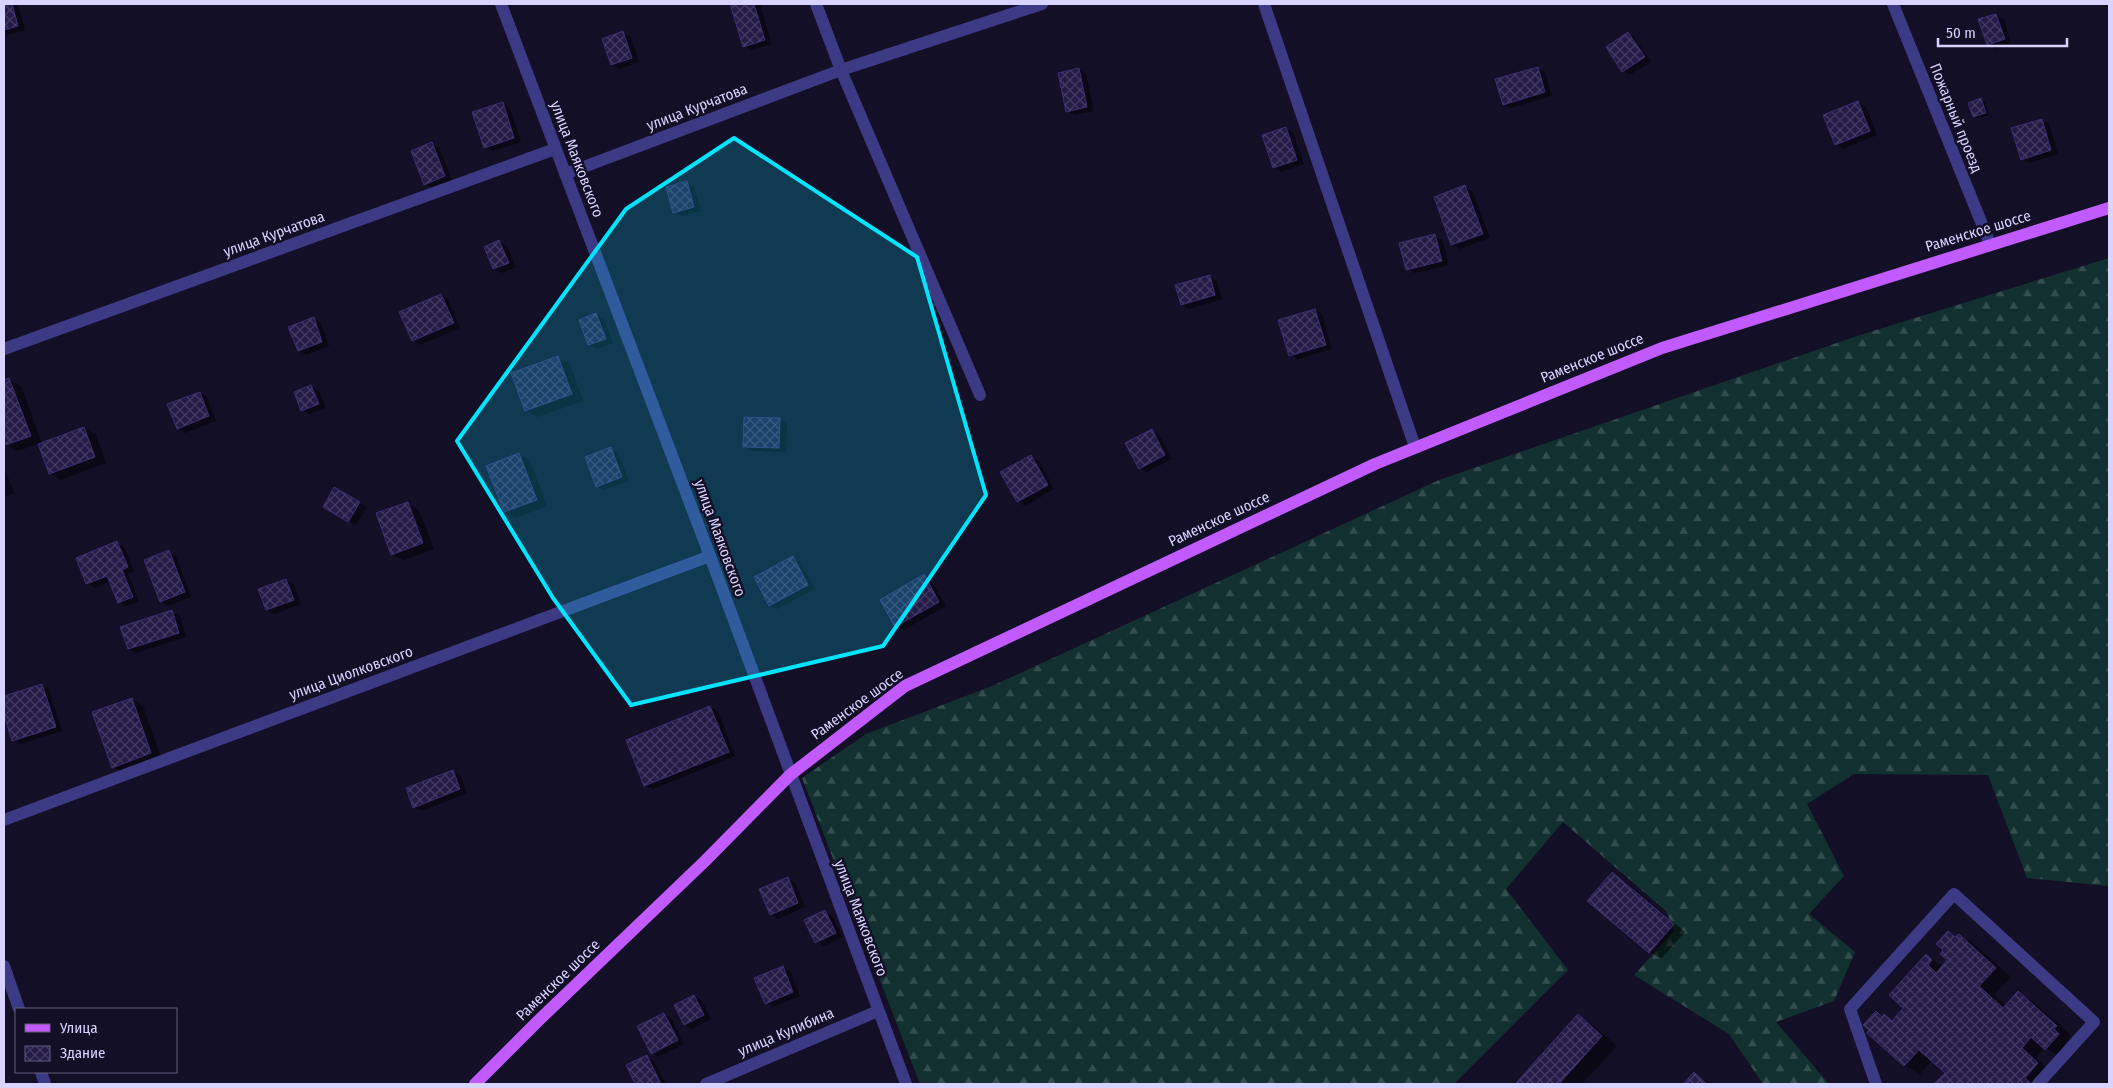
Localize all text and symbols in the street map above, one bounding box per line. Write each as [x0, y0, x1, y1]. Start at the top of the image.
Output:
scale bar [1938, 15, 2067, 47]
text: 50 m [1946, 24, 1976, 42]
street label: Пожарный проезд [1926, 61, 1986, 175]
street label: улица Курчатова [644, 80, 750, 134]
street label: улица Маяковского [546, 98, 608, 220]
street label: Раменское шоссе [1923, 206, 2033, 256]
street label: улица Курчатова [221, 207, 327, 261]
street label: Раменское шоссе [1538, 329, 1646, 387]
street label: улица Маяковского [690, 477, 750, 599]
street label: Раменское шоссе [1166, 488, 1272, 550]
street label: улица Циолковского [287, 642, 415, 704]
street label: Раменское шоссе [807, 665, 907, 743]
street label: улица Маяковского [830, 857, 892, 979]
street label: Раменское шоссе [512, 936, 604, 1024]
street label: улица Кулибина [735, 1004, 837, 1060]
legend [15, 1008, 178, 1073]
text: Улица [59, 1019, 98, 1037]
text: Здание [60, 1044, 106, 1062]

